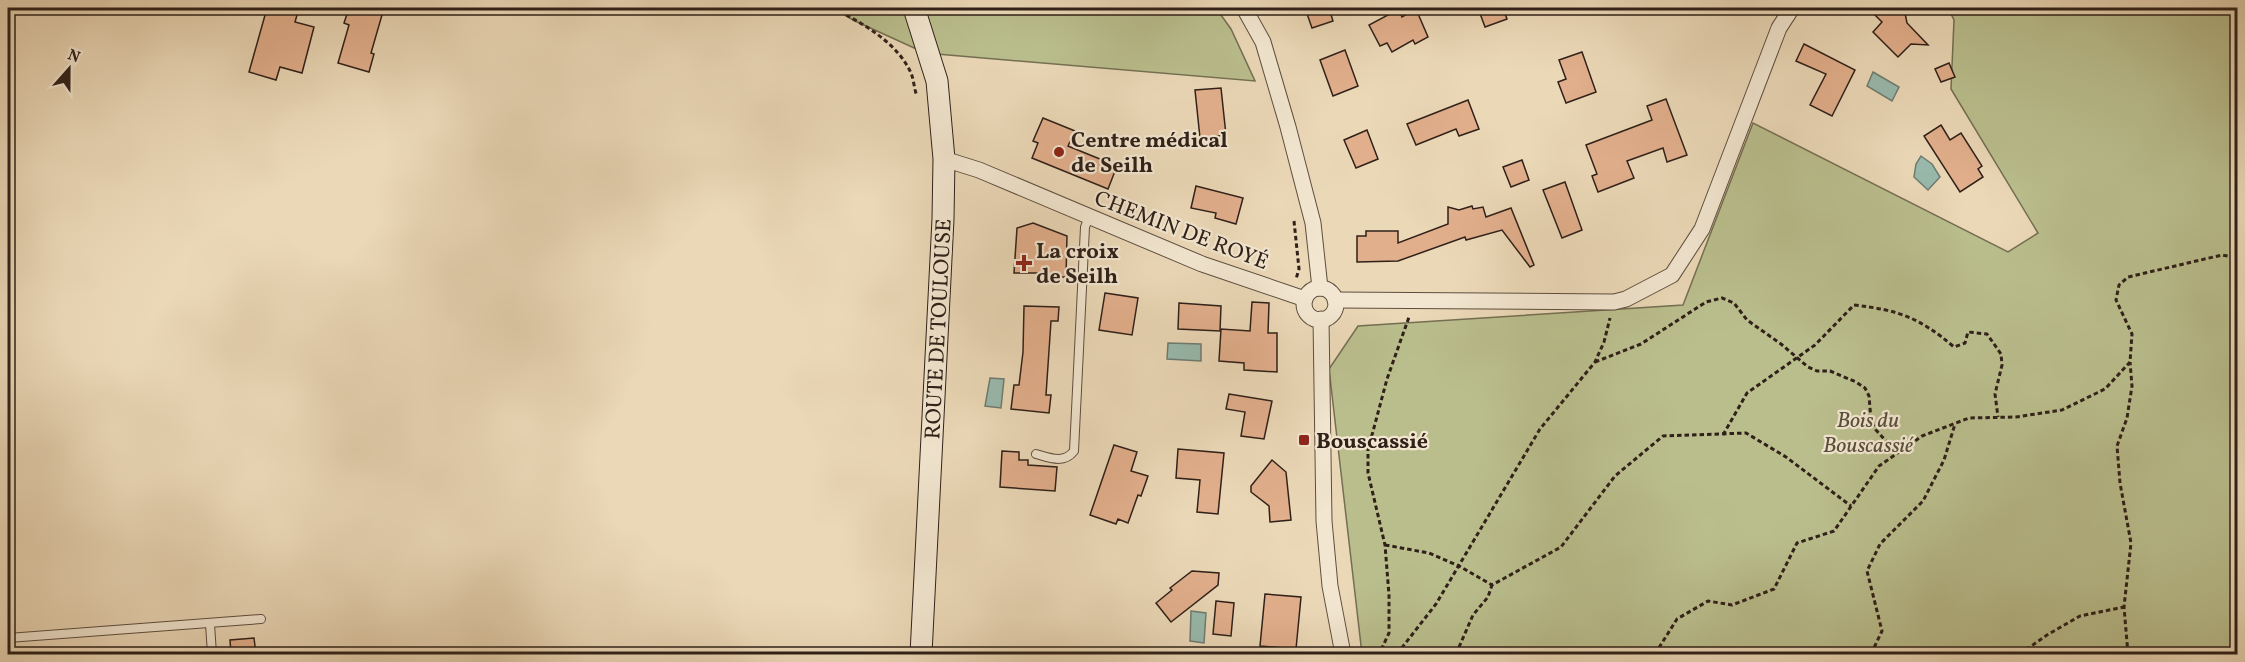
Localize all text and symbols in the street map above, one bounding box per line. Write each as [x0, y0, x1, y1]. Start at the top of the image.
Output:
north arrow [39, 39, 99, 99]
text: N [64, 45, 83, 69]
place label: Centre médical de Seilh [1071, 126, 1228, 182]
marker: Centre médical de Seilh [1052, 145, 1066, 159]
street label: CHEMIN DE ROYÉ [1089, 184, 1273, 279]
street label: ROUTE DE TOULOUSE [918, 218, 961, 440]
place label: La croix de Seilh [1036, 237, 1119, 293]
marker: La croix de Seilh [1017, 256, 1031, 270]
park label: Bois du Bouscassié [1823, 406, 1914, 462]
place label: Bouscassié [1316, 427, 1428, 458]
marker: Bouscassié [1297, 433, 1311, 447]

